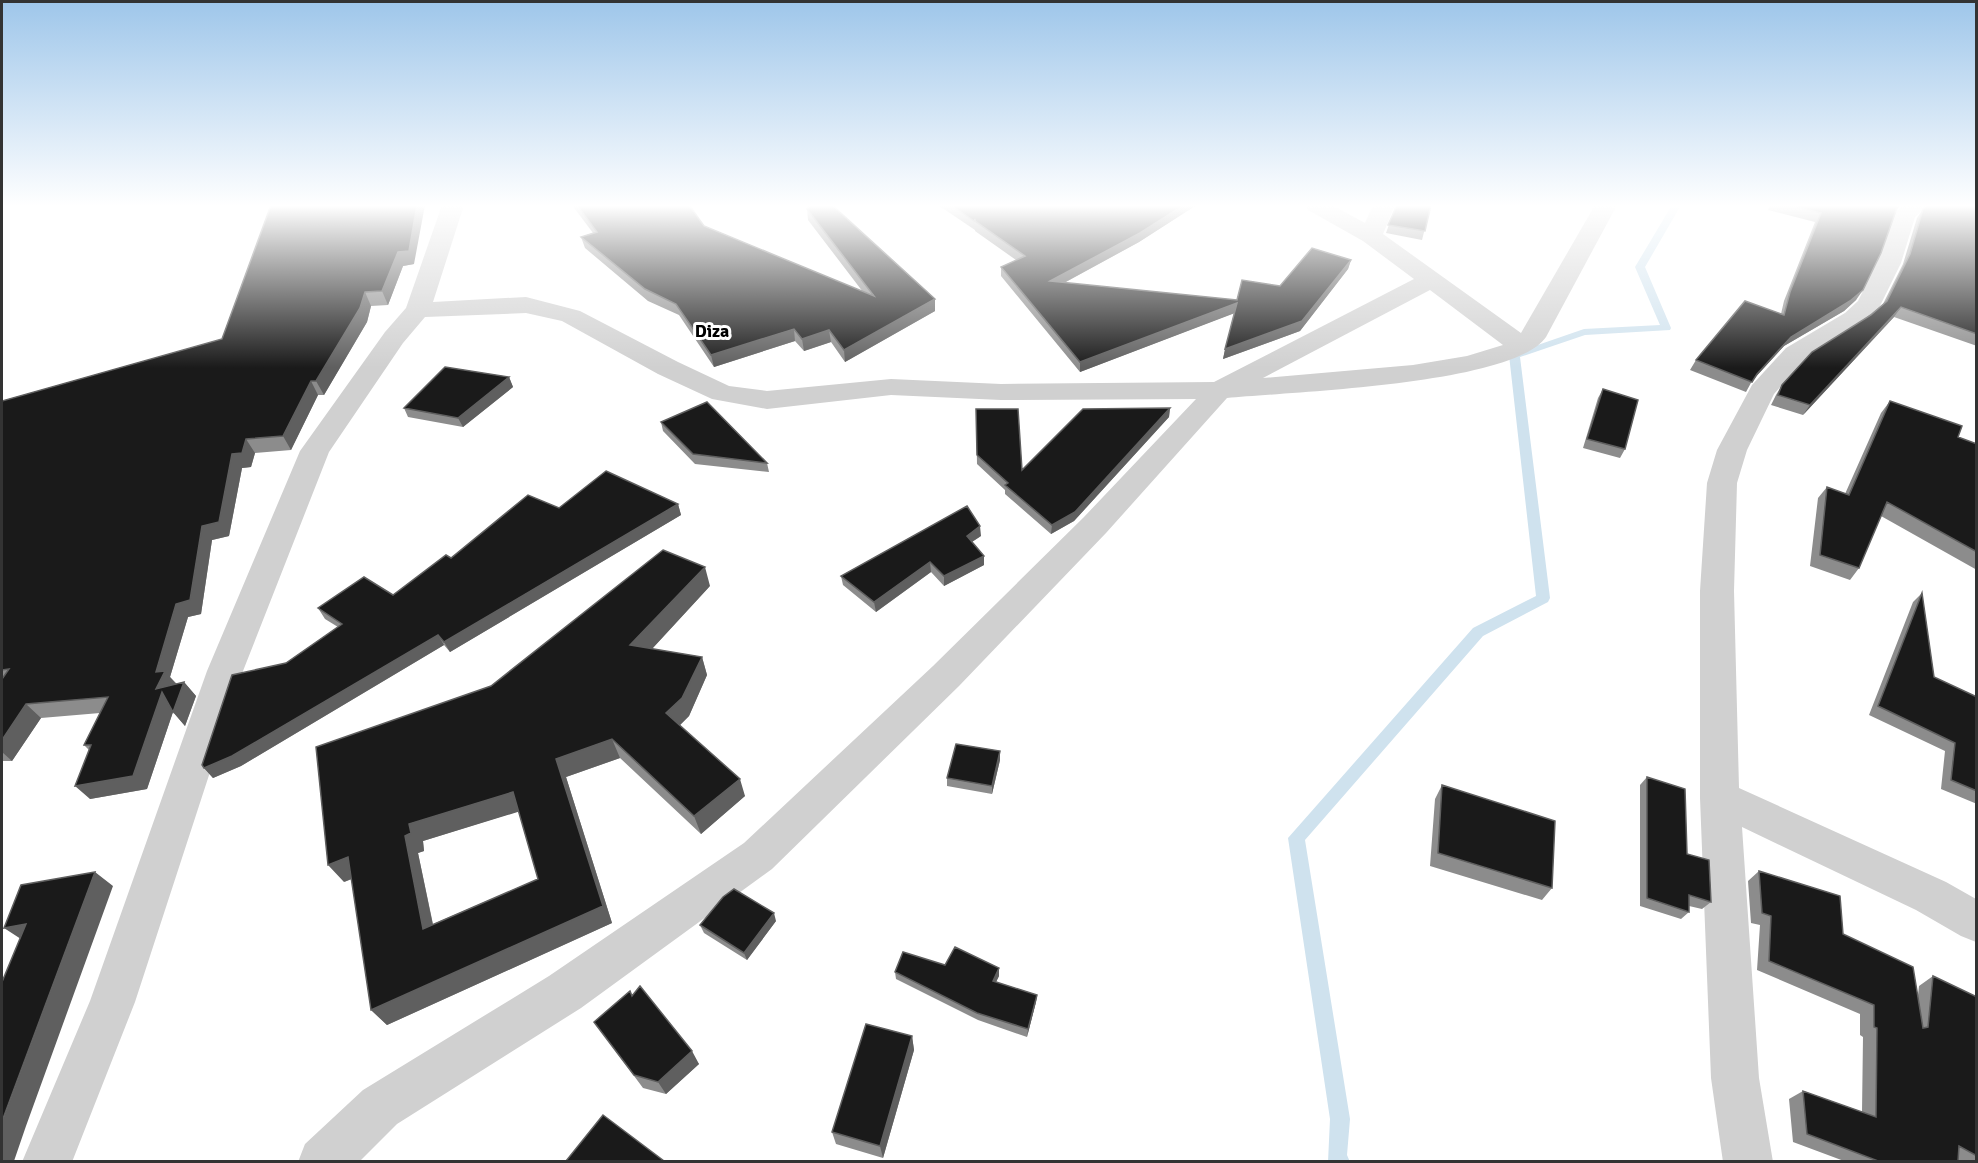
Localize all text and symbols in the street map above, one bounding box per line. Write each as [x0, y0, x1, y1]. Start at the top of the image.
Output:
district label: Diza [695, 320, 729, 342]

